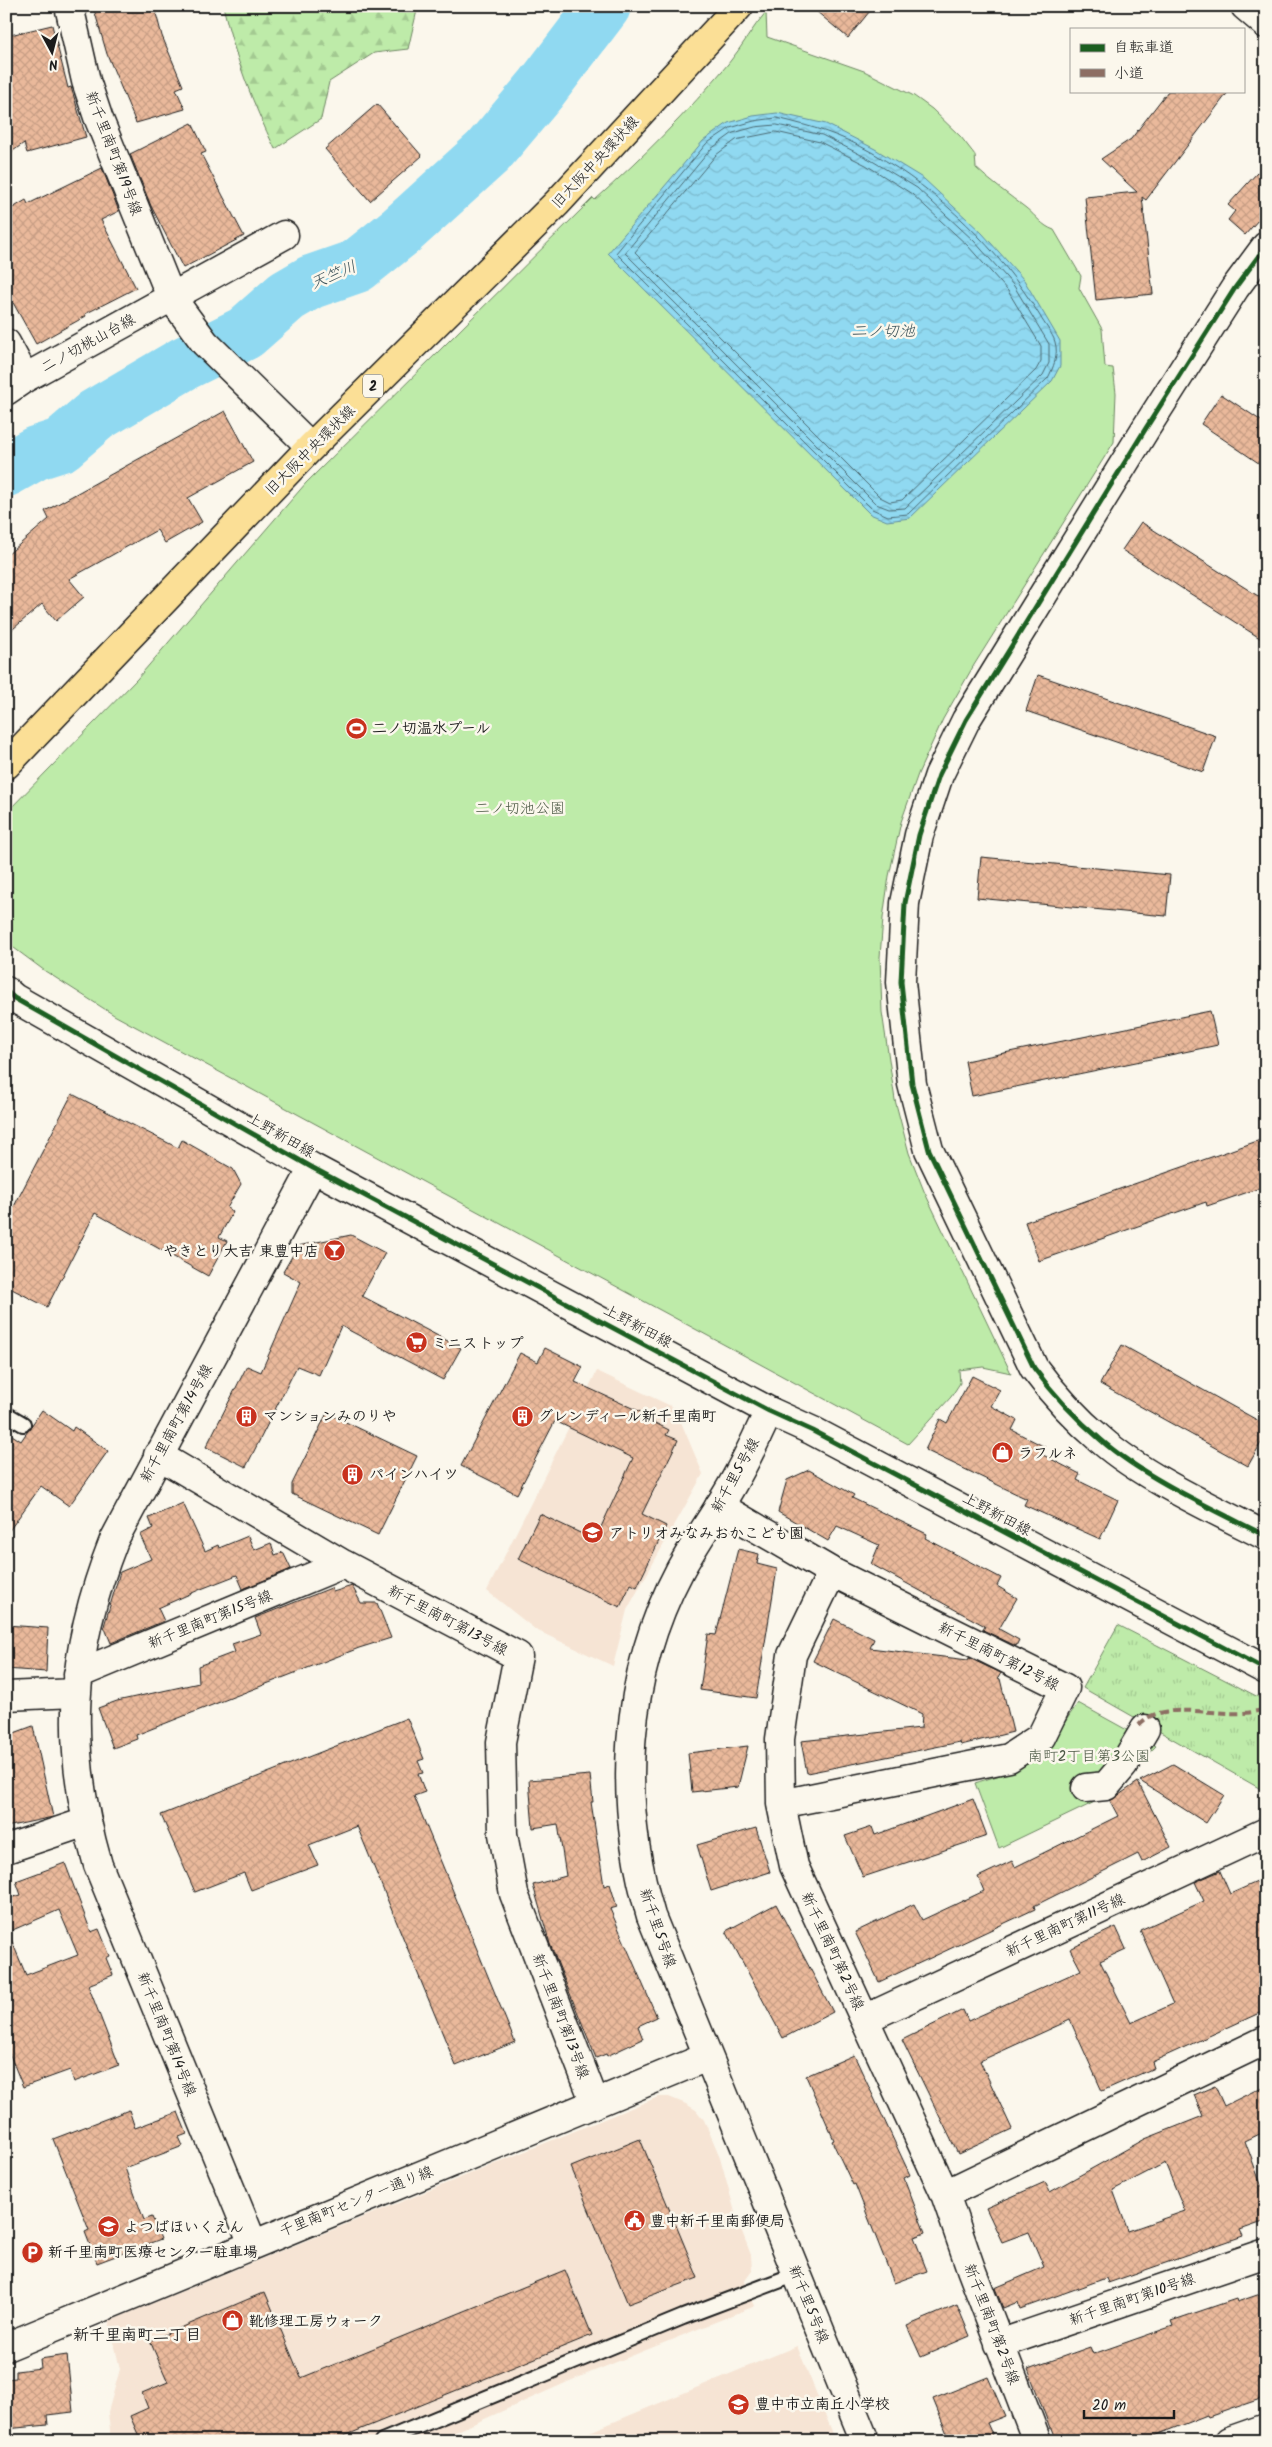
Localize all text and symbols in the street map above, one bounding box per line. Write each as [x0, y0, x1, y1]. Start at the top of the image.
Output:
north arrow [28, 28, 78, 78]
legend [1070, 28, 1244, 92]
text: 自転車道 [1114, 36, 1174, 60]
text: N [48, 52, 59, 75]
text: 小道 [1114, 62, 1144, 86]
street label: 新千里南町第19号線 [78, 87, 148, 219]
street label: 旧大阪中央環状線 [546, 111, 645, 215]
water label: 天竺川 [307, 254, 361, 296]
street label: 二ノ切桃山台線 [37, 308, 140, 380]
water label: 二ノ切池 [851, 319, 916, 344]
road number: 2 [363, 374, 383, 398]
street label: 旧大阪中央環状線 [260, 400, 362, 502]
sports icon: 二ノ切温水プール [344, 716, 368, 740]
place label: 二ノ切温水プール [372, 717, 491, 741]
park label: 二ノ切池公園 [475, 797, 565, 821]
street label: 上野新田線 [242, 1107, 319, 1165]
bar icon: やきとり大吉 東豊中店 [323, 1239, 347, 1263]
place label: やきとり大吉 東豊中店 [163, 1240, 319, 1264]
street label: 上野新田線 [599, 1299, 676, 1355]
supermarket icon: ミニストップ [404, 1331, 428, 1355]
place label: ミニストップ [432, 1332, 524, 1356]
street label: 新千里南町第14号線 [134, 1360, 220, 1487]
building icon: マンションみのりや [235, 1404, 259, 1428]
building icon: グレンディール新千里南町 [510, 1404, 534, 1428]
place label: マンションみのりや [263, 1405, 397, 1429]
place label: グレンディール新千里南町 [538, 1405, 717, 1429]
street label: 新千里5号線 [705, 1433, 767, 1518]
shop icon: ラフルネ [990, 1441, 1014, 1465]
place label: ラフルネ [1018, 1442, 1078, 1466]
building icon: パインハイツ [341, 1462, 365, 1486]
place label: パインハイツ [369, 1463, 458, 1487]
street label: 上野新田線 [958, 1487, 1035, 1543]
school or university icon: アトリオみなみおかこども園 [581, 1521, 605, 1545]
place label: アトリオみなみおかこども園 [609, 1522, 804, 1546]
street label: 新千里南町第13号線 [383, 1579, 512, 1663]
street label: 新千里南町第15号線 [144, 1584, 276, 1656]
street label: 新千里南町第12号線 [934, 1616, 1063, 1698]
park label: 南町2丁目第3公園 [1028, 1745, 1150, 1769]
street label: 新千里5号線 [632, 1885, 682, 1972]
street label: 新千里南町第2号線 [794, 1888, 870, 2015]
street label: 新千里南町第11号線 [1002, 1888, 1129, 1964]
street label: 新千里南町第13号線 [525, 1950, 595, 2083]
street label: 新千里南町第14号線 [130, 1968, 202, 2101]
street label: 千里南町センター通り線 [276, 2160, 437, 2244]
public building icon: 豊中新千里南郵便局 [622, 2209, 646, 2233]
place label: 豊中新千里南郵便局 [650, 2210, 785, 2234]
school or university icon: よつばほいくえん [96, 2215, 120, 2239]
place label: よつばほいくえん [124, 2216, 244, 2240]
parking icon: 新千里南町医療センター駐車場 [20, 2240, 44, 2264]
place label: 新千里南町医療センター駐車場 [48, 2241, 258, 2265]
street label: 新千里南町第2号線 [957, 2260, 1025, 2389]
street label: 新千里5号線 [781, 2261, 835, 2347]
street label: 新千里南町第10号線 [1066, 2267, 1199, 2333]
shop icon: 靴修理工房ウォーク [221, 2309, 245, 2333]
place label: 靴修理工房ウォーク [249, 2310, 383, 2334]
district label: 新千里南町二丁目 [73, 2323, 201, 2348]
scale bar [1084, 2387, 1174, 2419]
school or university icon: 豊中市立南丘小学校 [727, 2392, 751, 2416]
place label: 豊中市立南丘小学校 [755, 2393, 890, 2417]
text: 20 m [1092, 2394, 1126, 2418]

